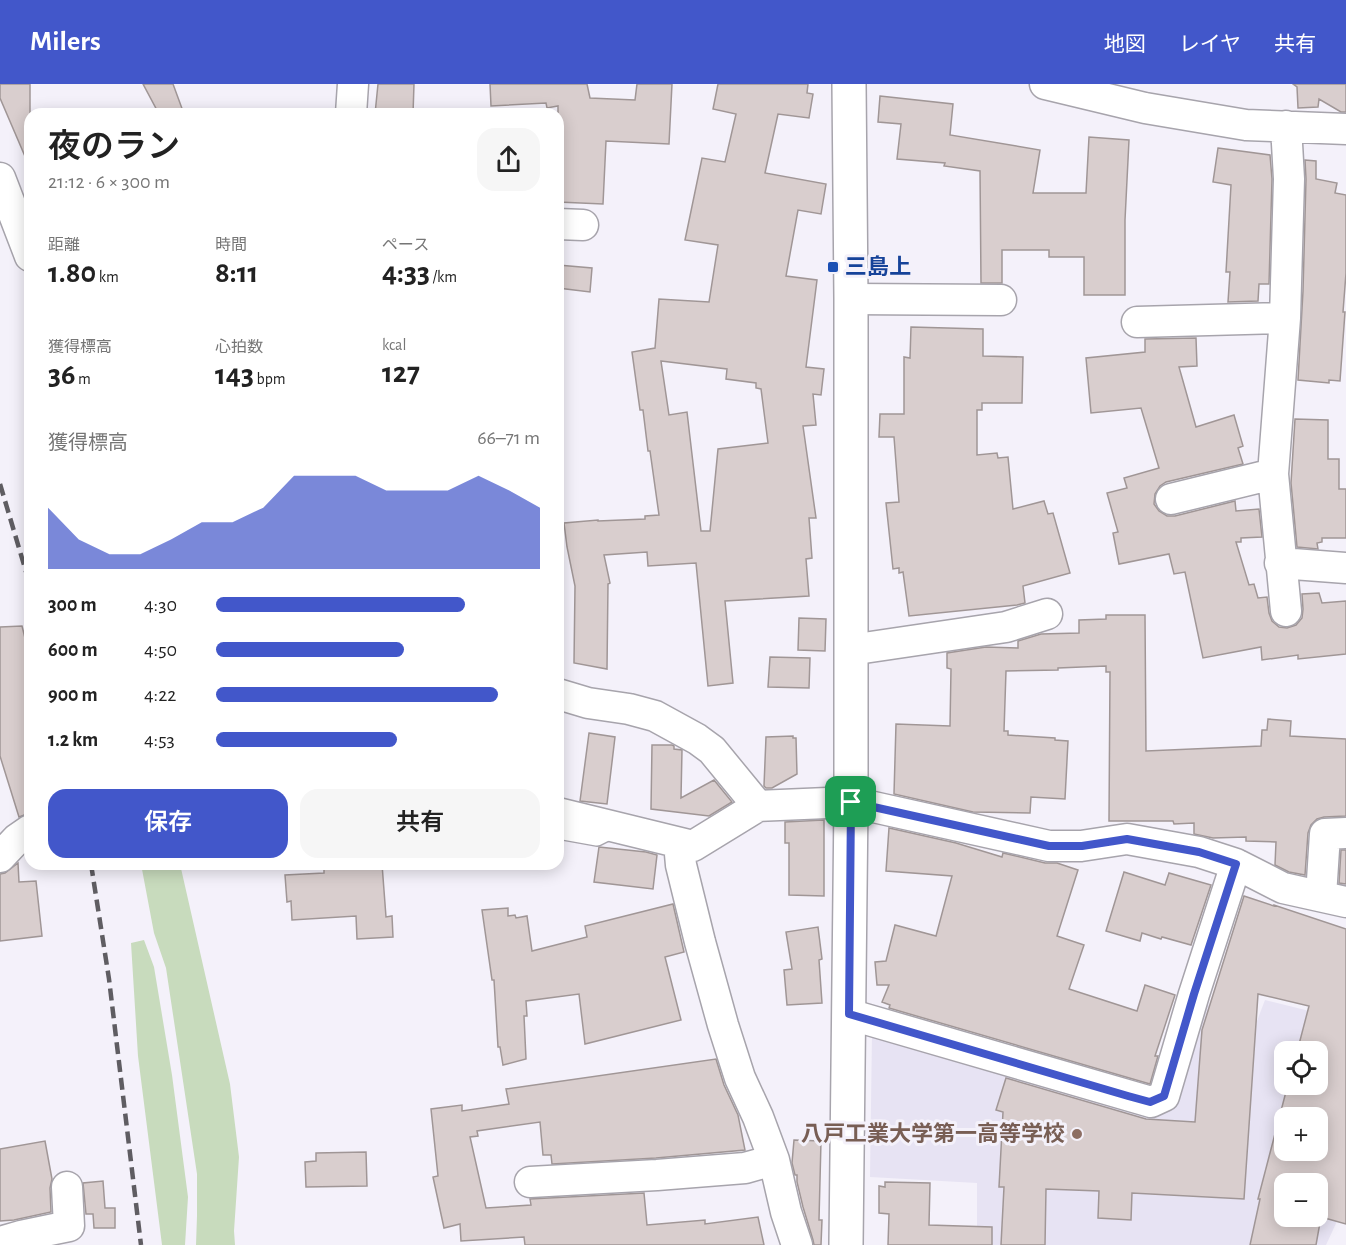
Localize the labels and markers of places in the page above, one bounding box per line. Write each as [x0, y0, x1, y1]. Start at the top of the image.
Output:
place label: 三島上 [845, 255, 911, 278]
marker: 三島上 [826, 260, 840, 274]
pin [825, 776, 876, 827]
place label: 八戸工業大学第一高等学校 [801, 1122, 1065, 1145]
marker: 八戸工業大学第一高等学校 [1070, 1127, 1084, 1141]

